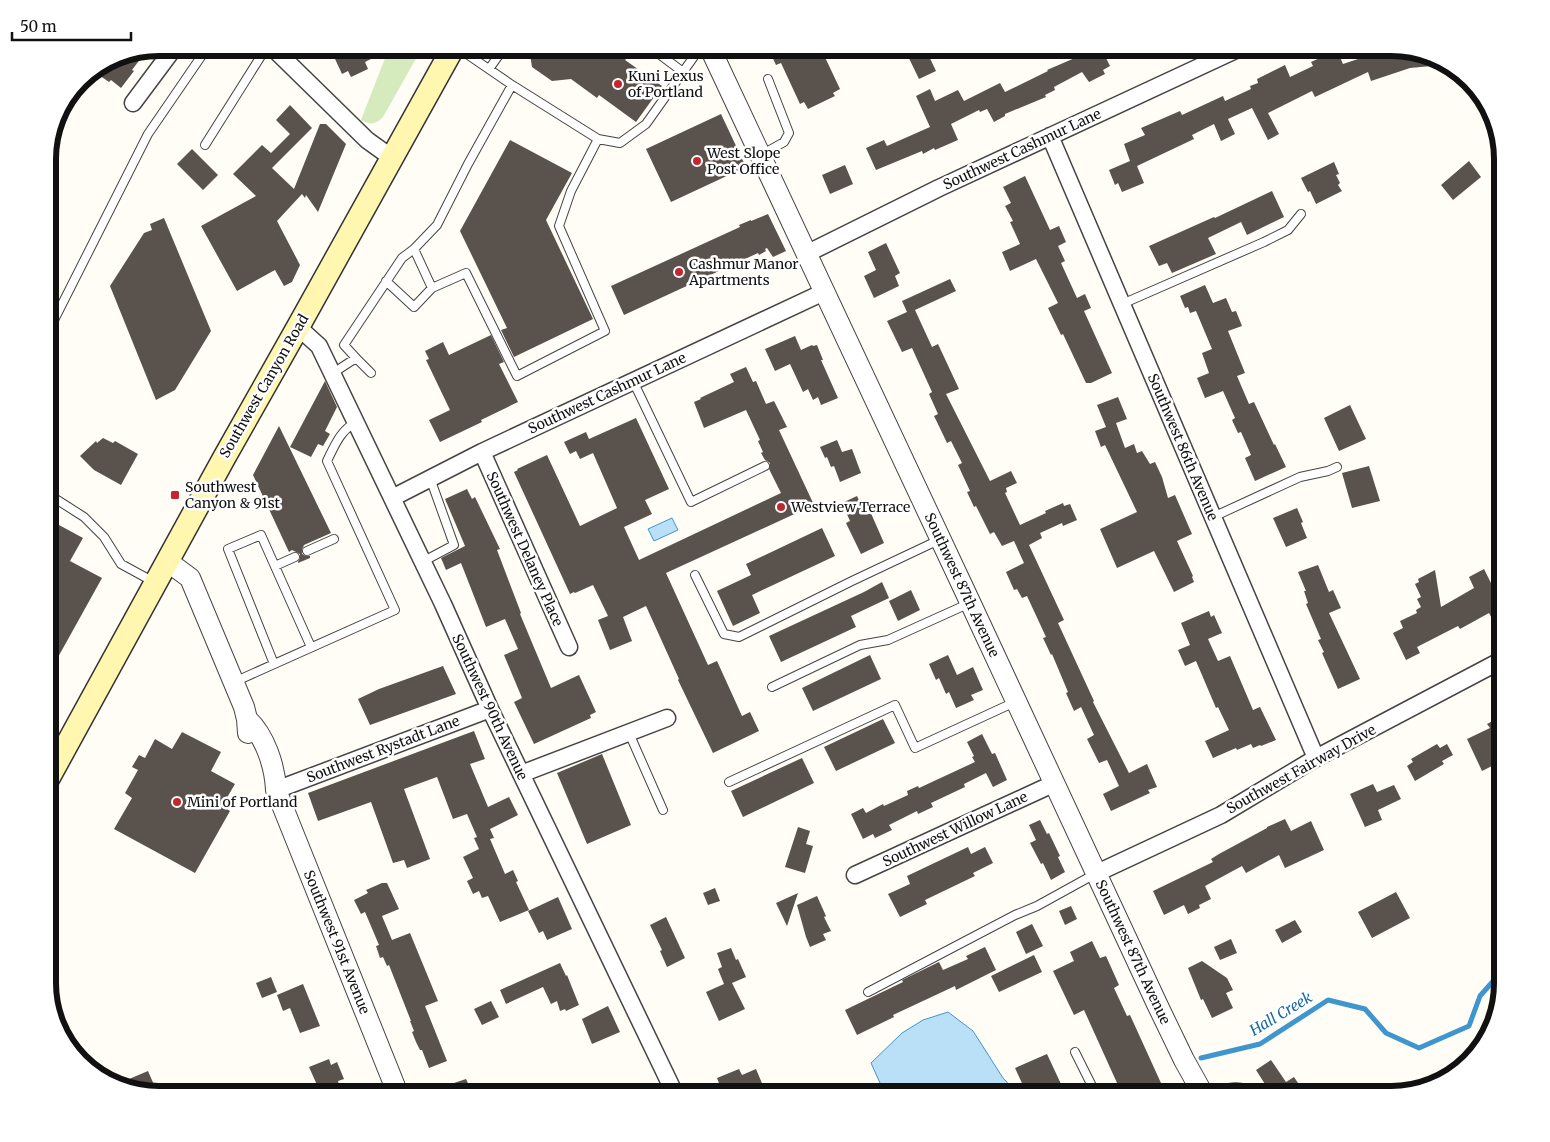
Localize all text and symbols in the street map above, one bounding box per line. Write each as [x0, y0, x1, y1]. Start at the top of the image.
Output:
scale bar [12, 10, 131, 42]
text: 50 m [20, 17, 57, 36]
place label: Kuni Lexus of Portland [628, 67, 704, 101]
marker: Kuni Lexus of Portland [612, 78, 624, 90]
street label: Southwest Cashmur Lane [940, 104, 1104, 194]
place label: West Slope Post Office [706, 144, 780, 178]
marker: West Slope Post Office [691, 155, 703, 167]
place label: Cashmur Manor Apartments [688, 255, 799, 289]
marker: Cashmur Manor Apartments [673, 266, 685, 278]
street label: Southwest Canyon Road [215, 310, 313, 461]
street label: Southwest Cashmur Lane [525, 348, 689, 438]
street label: Southwest 86th Avenue [1144, 371, 1222, 523]
street label: Southwest Delaney Place [483, 469, 567, 629]
place label: Southwest Canyon & 91st [185, 478, 280, 512]
marker: Southwest Canyon & 91st [169, 489, 181, 501]
place label: Westview Terrace [790, 498, 910, 516]
marker: Westview Terrace [775, 501, 787, 513]
street label: Southwest 87th Avenue [921, 510, 1003, 660]
street label: Southwest 90th Avenue [448, 631, 532, 783]
street label: Southwest Rystadt Lane [304, 712, 462, 786]
street label: Southwest Fairway Drive [1223, 720, 1379, 818]
street label: Southwest Willow Lane [880, 787, 1030, 871]
place label: Mini of Portland [187, 793, 298, 811]
marker: Mini of Portland [171, 796, 183, 808]
street label: Southwest 91st Avenue [300, 867, 374, 1017]
street label: Southwest 87th Avenue [1092, 877, 1174, 1027]
water label: Hall Creek [1245, 987, 1316, 1040]

